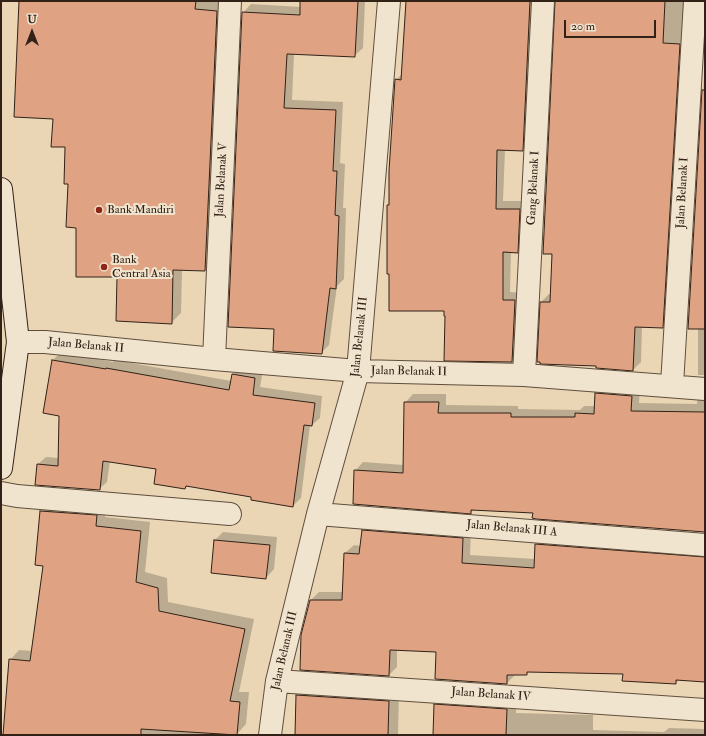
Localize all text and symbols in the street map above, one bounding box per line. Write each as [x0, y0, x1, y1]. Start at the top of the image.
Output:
north arrow [12, 12, 52, 52]
scale bar [566, 12, 658, 38]
text: U [27, 13, 37, 26]
text: 20 m [571, 19, 595, 34]
street label: Jalan Belanak V [213, 142, 231, 218]
street label: Gang Belanak I [525, 150, 543, 226]
street label: Jalan Belanak I [674, 157, 692, 229]
place label: Bank Mandiri [107, 203, 174, 217]
marker: Bank Mandiri [94, 205, 104, 215]
place label: Bank Central Asia [112, 253, 171, 281]
marker: Bank Central Asia [99, 262, 109, 272]
street label: Jalan Belanak III [349, 296, 371, 378]
street label: Jalan Belanak II [47, 336, 125, 356]
street label: Jalan Belanak II [371, 364, 447, 380]
street label: Jalan Belanak III A [466, 518, 558, 540]
street label: Jalan Belanak III [269, 610, 301, 692]
street label: Jalan Belanak IV [451, 685, 531, 705]

